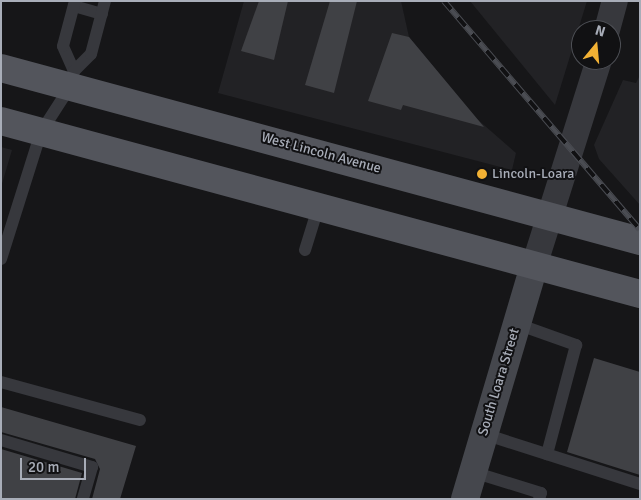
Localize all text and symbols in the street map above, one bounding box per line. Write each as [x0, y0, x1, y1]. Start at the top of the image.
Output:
north arrow [571, 20, 621, 70]
text: N [593, 22, 607, 41]
street label: West Lincoln Avenue [259, 129, 383, 177]
place label: Lincoln-Loara [492, 166, 574, 182]
marker: Lincoln-Loara [476, 168, 488, 180]
street label: South Loara Street [475, 326, 523, 438]
scale bar [22, 448, 89, 480]
text: 20 m [28, 458, 59, 476]

